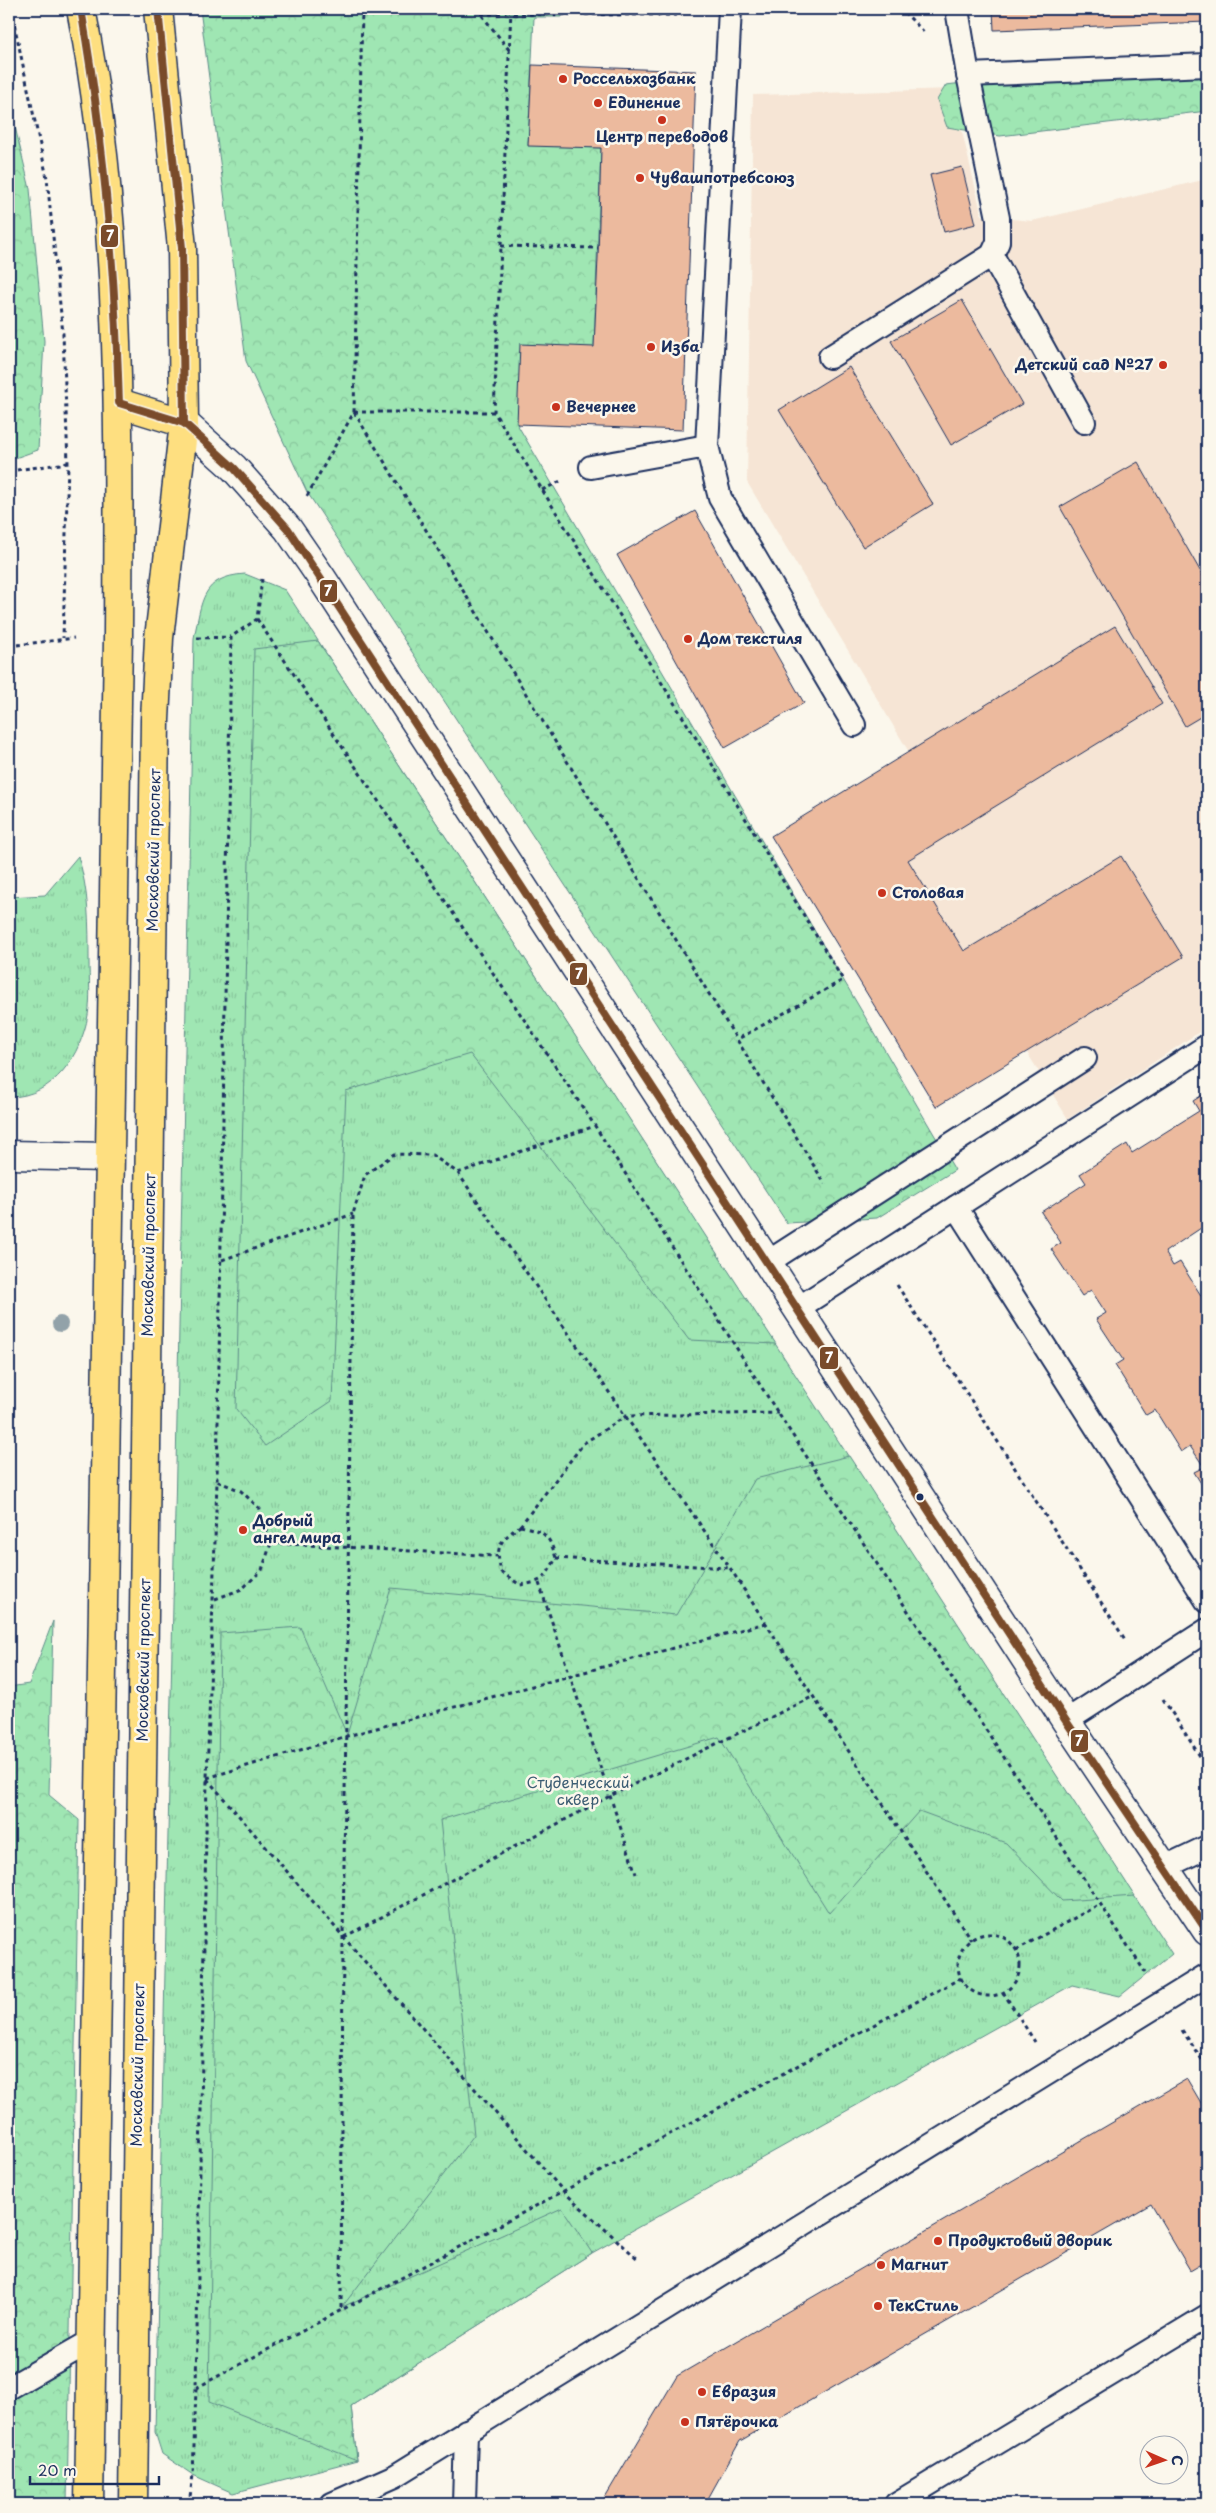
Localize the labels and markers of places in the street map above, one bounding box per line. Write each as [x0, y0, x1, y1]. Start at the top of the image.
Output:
place label: Россельхозбанк [573, 66, 696, 89]
marker: Россельхозбанк [557, 73, 569, 85]
place label: Единение [608, 90, 681, 113]
marker: Единение [592, 97, 604, 109]
marker: Центр переводов [656, 114, 668, 126]
place label: Центр переводов [596, 124, 728, 147]
place label: Чувашпотребсоюз [650, 165, 795, 188]
marker: Чувашпотребсоюз [634, 172, 646, 184]
place label: Изба [661, 334, 700, 357]
marker: Изба [645, 341, 657, 353]
place label: Детский сад №27 [1014, 352, 1153, 375]
marker: Детский сад №27 [1157, 359, 1169, 371]
place label: Вечернее [566, 394, 636, 417]
marker: Вечернее [550, 401, 562, 413]
place label: Дом текстиля [697, 626, 803, 649]
marker: Дом текстиля [682, 633, 694, 645]
place label: Столовая [892, 880, 964, 903]
marker: Столовая [876, 887, 888, 899]
unlabelled marker [915, 1492, 925, 1502]
place label: Добрый ангел мира [252, 1508, 343, 1548]
marker: Добрый ангел мира [237, 1524, 249, 1536]
place label: Продуктовый дворик [948, 2228, 1112, 2251]
marker: Продуктовый дворик [932, 2235, 944, 2247]
place label: Магнит [891, 2252, 949, 2275]
marker: Магнит [875, 2259, 887, 2271]
place label: ТекСтиль [888, 2293, 958, 2316]
marker: ТекСтиль [872, 2300, 884, 2312]
place label: Евразия [712, 2379, 776, 2402]
marker: Евразия [696, 2386, 708, 2398]
place label: Пятёрочка [695, 2409, 779, 2432]
marker: Пятёрочка [679, 2416, 691, 2428]

